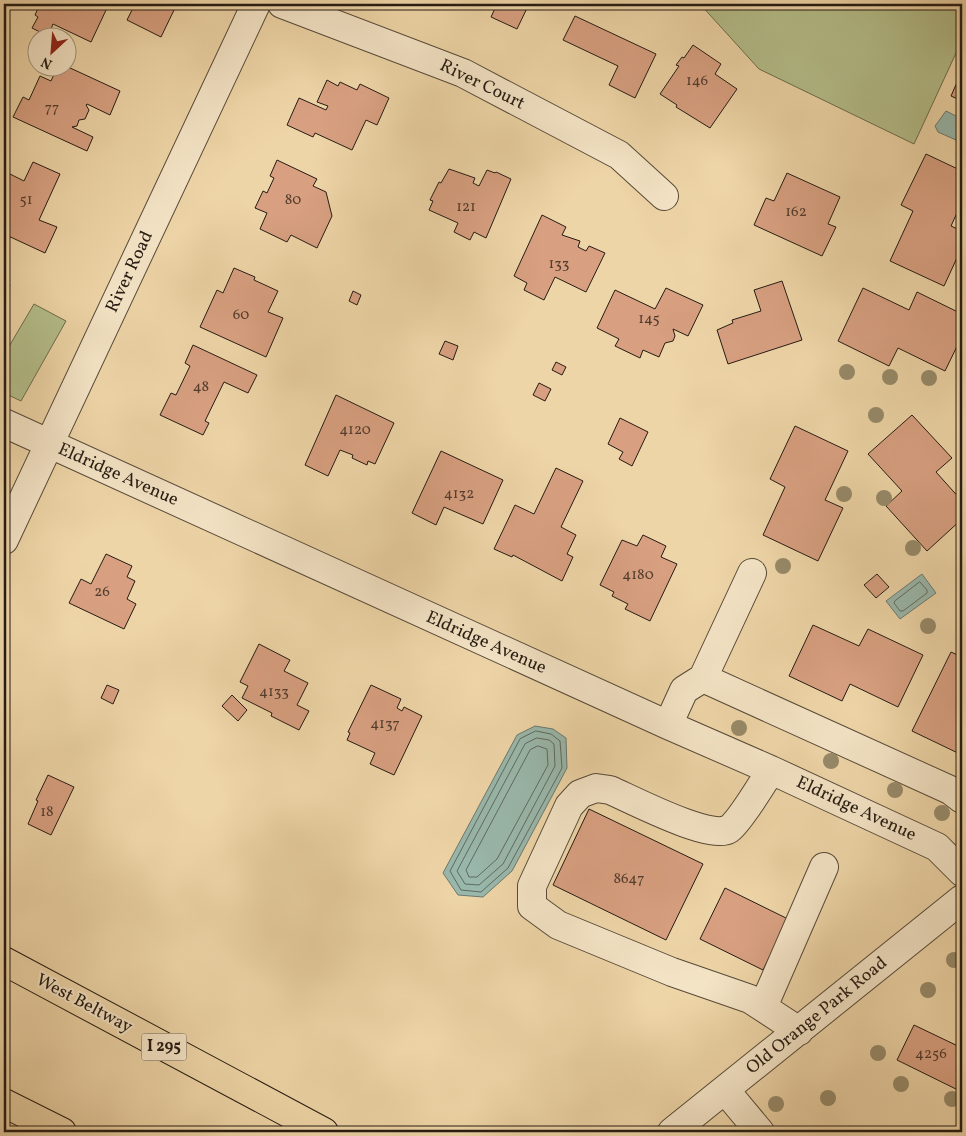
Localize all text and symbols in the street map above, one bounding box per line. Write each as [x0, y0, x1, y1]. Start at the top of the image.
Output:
north arrow [28, 28, 78, 78]
text: N [38, 52, 56, 73]
street label: River Court [435, 54, 529, 116]
house number: 146 [686, 71, 708, 92]
house number: 77 [45, 98, 59, 119]
house number: 51 [19, 190, 33, 211]
house number: 80 [285, 190, 301, 211]
house number: 121 [456, 197, 476, 218]
house number: 162 [785, 202, 807, 223]
street label: River Road [100, 227, 160, 317]
house number: 133 [548, 254, 570, 275]
house number: 60 [233, 305, 249, 326]
house number: 145 [638, 309, 660, 330]
house number: 48 [193, 377, 209, 398]
house number: 4120 [339, 420, 371, 441]
street label: Eldridge Avenue [54, 437, 182, 513]
house number: 4132 [444, 484, 474, 505]
house number: 4180 [622, 565, 654, 586]
house number: 26 [94, 582, 110, 603]
street label: Eldridge Avenue [422, 605, 550, 681]
house number: 4133 [259, 682, 289, 703]
house number: 4137 [370, 714, 400, 735]
street label: Eldridge Avenue [792, 770, 920, 848]
house number: 18 [40, 802, 54, 823]
house number: 8647 [614, 869, 645, 890]
street label: Old Orange Park Road [741, 951, 893, 1081]
street label: West Beltway [31, 968, 137, 1040]
road number: I 295 [142, 1034, 186, 1060]
house number: 4256 [915, 1044, 947, 1065]

